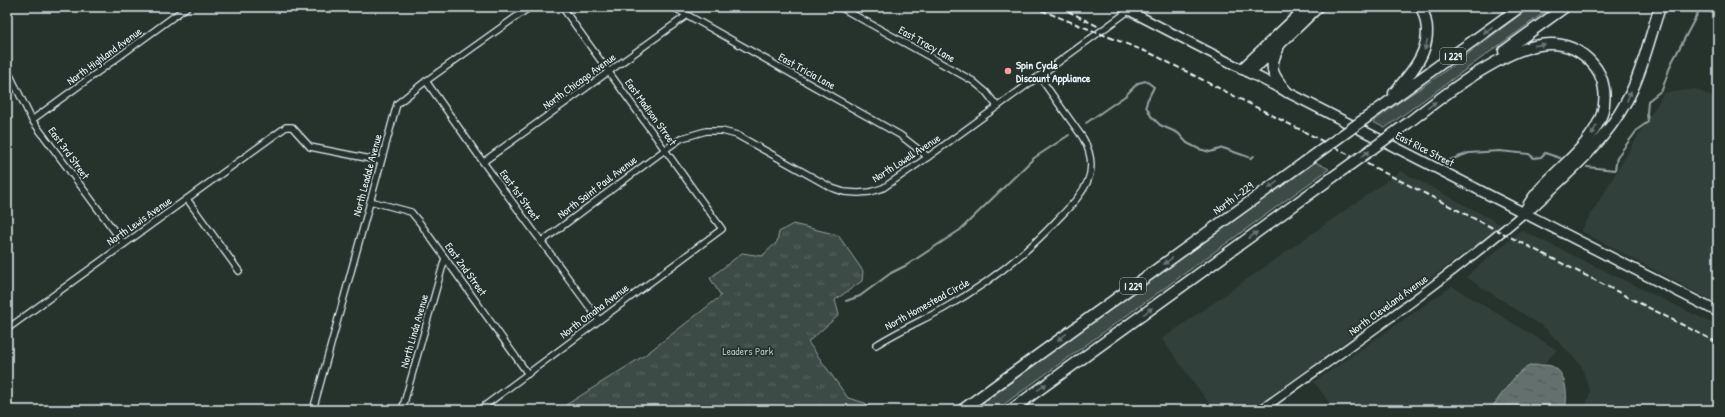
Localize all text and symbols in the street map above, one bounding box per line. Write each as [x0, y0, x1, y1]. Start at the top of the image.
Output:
street label: East Tracy Lane [896, 23, 958, 66]
street label: North Highland Avenue [64, 24, 145, 88]
one-way arrow [1483, 26, 1494, 34]
one-way arrow [1422, 38, 1428, 51]
one-way arrow [1534, 42, 1546, 48]
road number: I 229 [1440, 48, 1466, 64]
street label: North Chicago Avenue [540, 49, 619, 112]
street label: East Tricia Lane [776, 50, 838, 93]
place label: Spin Cycle Discount Appliance [1016, 58, 1091, 86]
marker: Spin Cycle Discount Appliance [1003, 66, 1013, 76]
street label: East Madison Street [622, 76, 680, 148]
one-way arrow [1626, 90, 1632, 101]
one-way arrow [1427, 101, 1438, 109]
street label: East 3rd Street [45, 124, 93, 182]
one-way arrow [1591, 124, 1598, 136]
street label: East Rice Street [1393, 128, 1457, 170]
street label: North Lowell Avenue [869, 130, 943, 185]
street label: North Leadale Avenue [349, 132, 385, 218]
one-way arrow [1360, 150, 1370, 158]
street label: North Saint Paul Avenue [554, 152, 640, 221]
street label: East 1st Street [497, 167, 543, 224]
street label: North I-229 [1210, 179, 1256, 217]
one-way arrow [1268, 180, 1278, 188]
street label: North Lewis Avenue [104, 193, 175, 249]
one-way arrow [1248, 231, 1258, 239]
street label: East 2nd Street [442, 240, 490, 298]
one-way arrow [1162, 256, 1173, 265]
street label: North Cleveland Avenue [1346, 271, 1431, 338]
street label: North Homestead Circle [882, 275, 972, 333]
road number: I 229 [1120, 278, 1146, 294]
street label: North Omaha Avenue [557, 280, 632, 341]
street label: North Linda Avenue [397, 292, 431, 369]
one-way arrow [1142, 307, 1153, 315]
one-way arrow [1057, 333, 1068, 341]
park label: Leaders Park [723, 344, 774, 358]
one-way arrow [1037, 383, 1048, 391]

